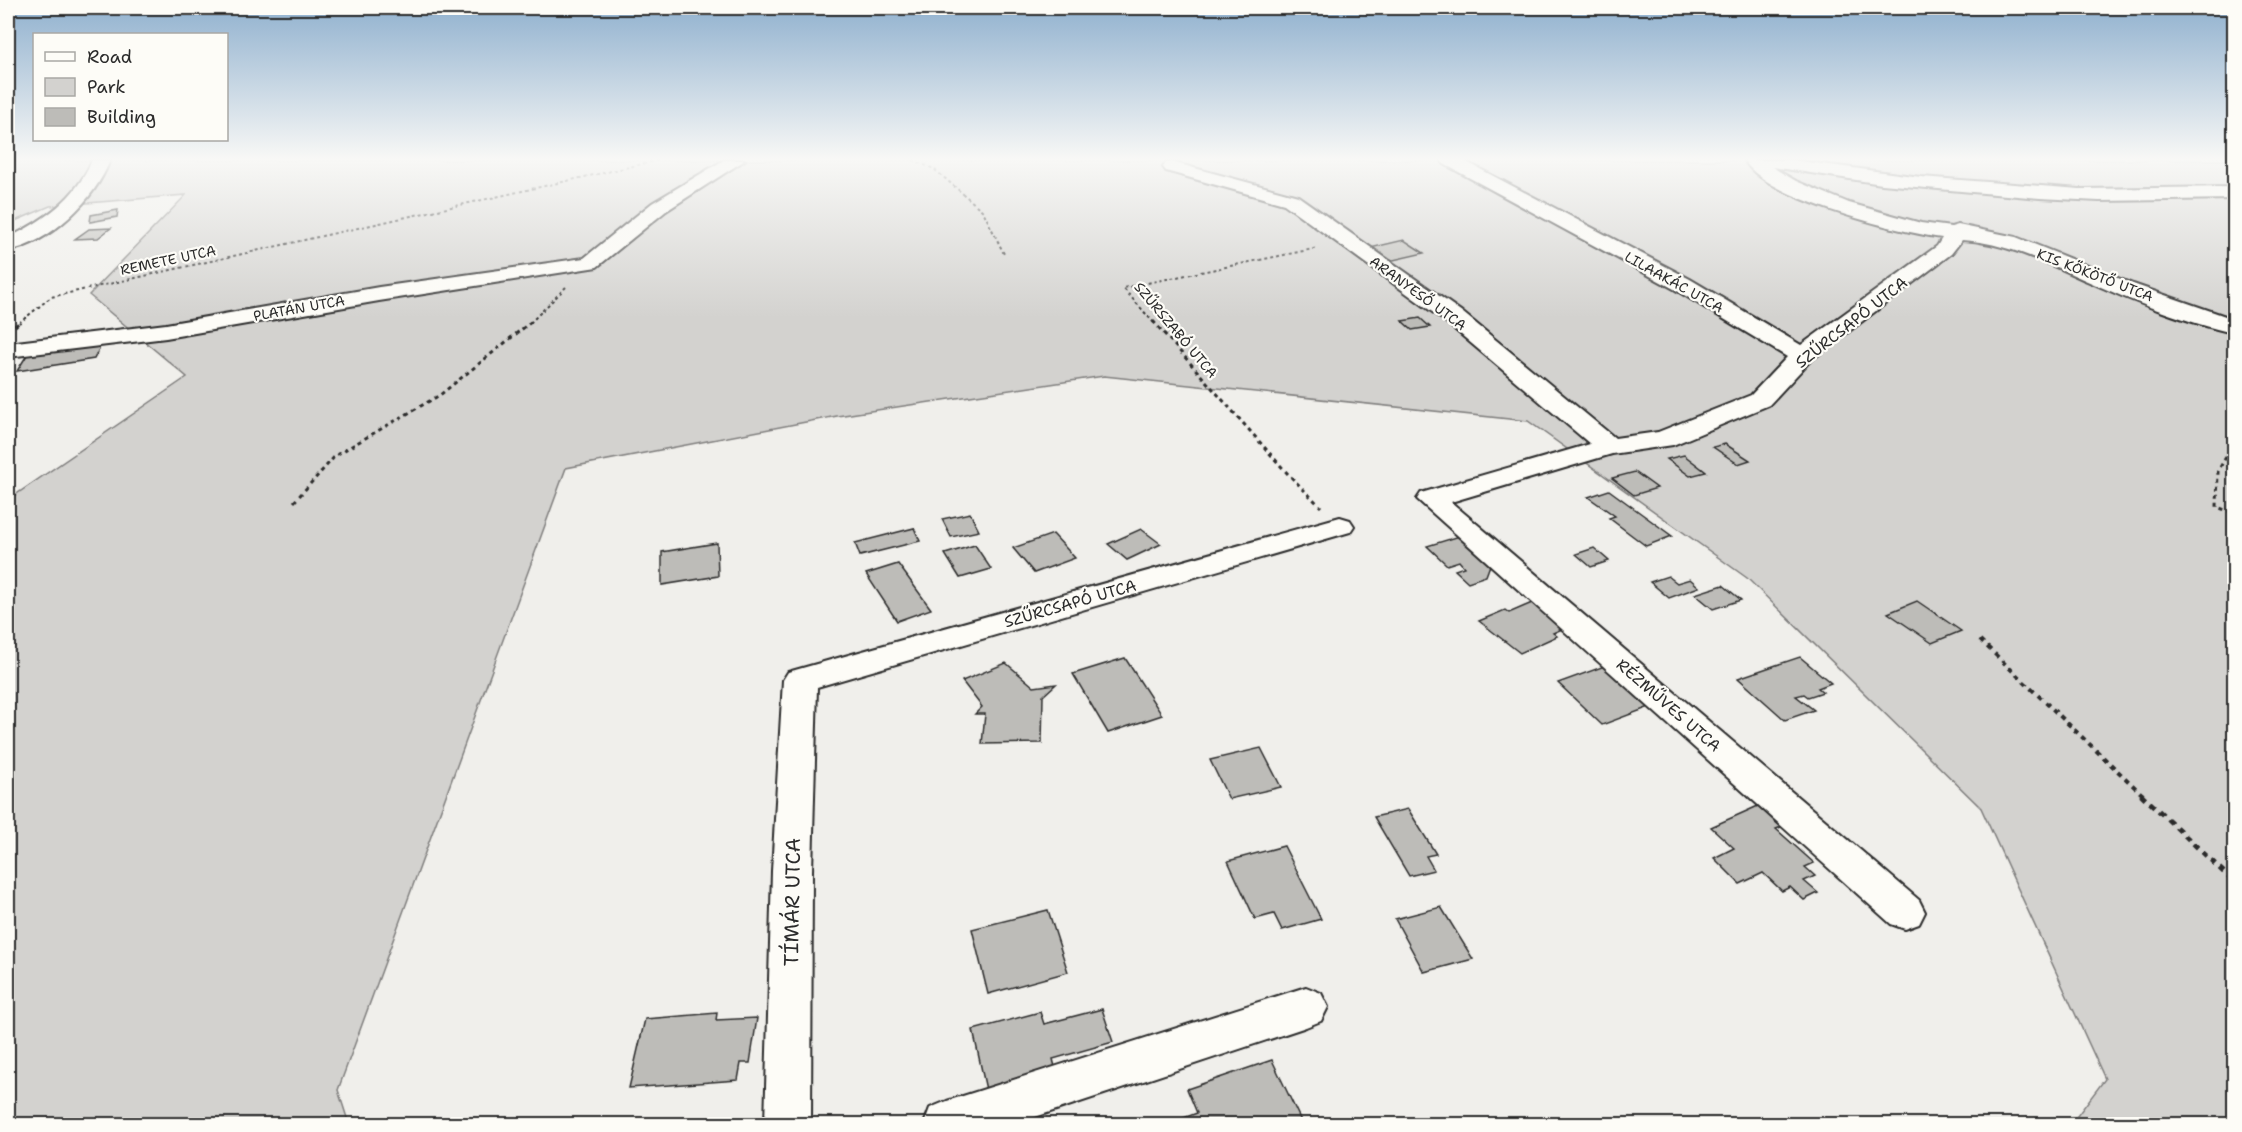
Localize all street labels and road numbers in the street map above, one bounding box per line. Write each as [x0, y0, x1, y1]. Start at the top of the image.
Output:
street label: REMETE UTCA [119, 241, 217, 279]
street label: KIS KŐKÖTŐ UTCA [2034, 245, 2156, 305]
street label: LILAAKÁC UTCA [1621, 247, 1727, 317]
street label: ARANYESŐ UTCA [1366, 252, 1470, 334]
street label: SZŰRCSAPÓ UTCA [1791, 272, 1912, 373]
street label: SZŰRSZABÓ UTCA [1131, 278, 1221, 382]
street label: PLATÁN UTCA [252, 291, 346, 325]
street label: SZŰRCSAPÓ UTCA [1002, 575, 1139, 632]
street label: RÉZMŰVES UTCA [1612, 654, 1725, 757]
street label: TÍMÁR UTCA [778, 838, 806, 966]

